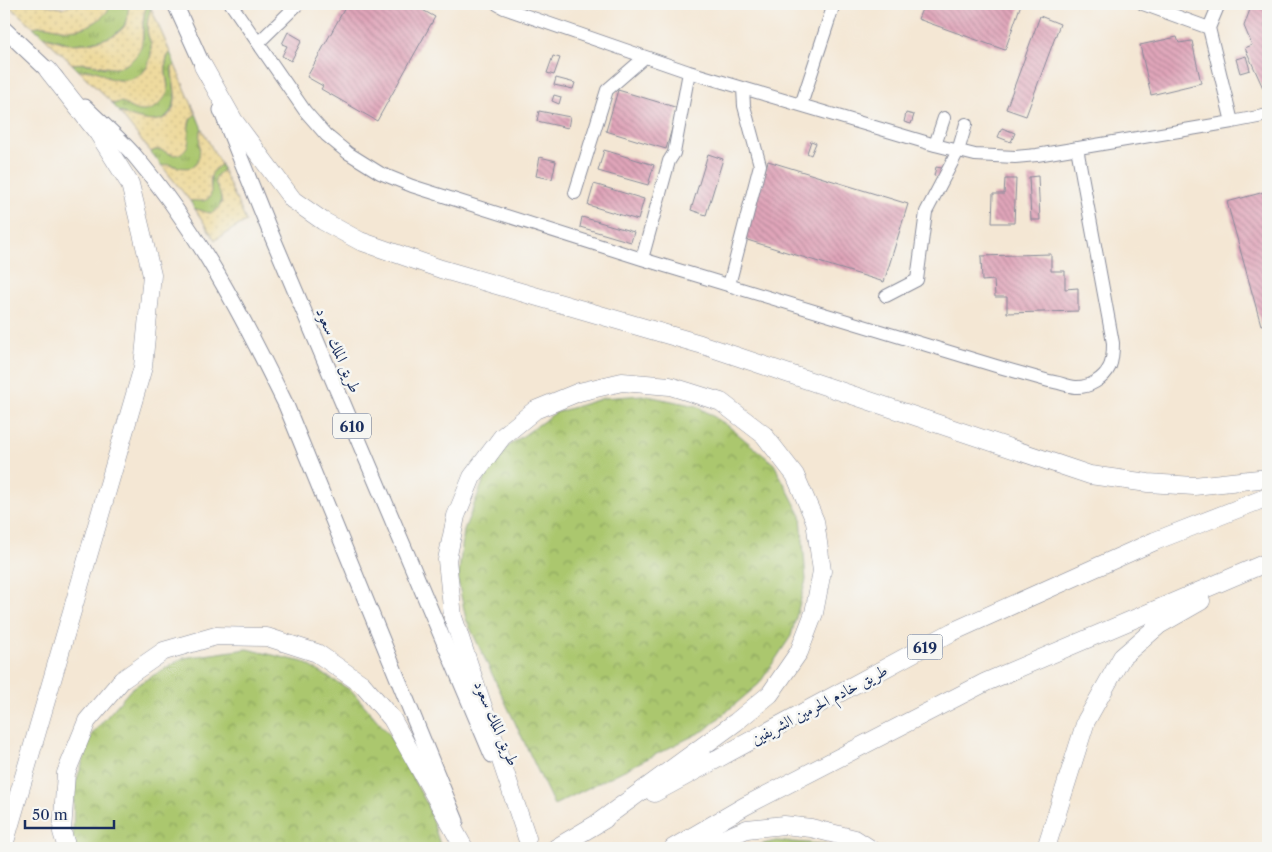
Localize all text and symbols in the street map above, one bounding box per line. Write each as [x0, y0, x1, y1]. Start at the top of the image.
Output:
street label: طريق الملك سعود [311, 304, 366, 396]
road number: 610 [333, 414, 371, 438]
road number: 619 [908, 634, 942, 660]
street label: طريق خادم الحرمين الشريفين [747, 660, 893, 753]
street label: طريق الملك سعود [469, 677, 524, 769]
scale bar [25, 797, 114, 829]
text: 50 m [32, 805, 68, 824]

